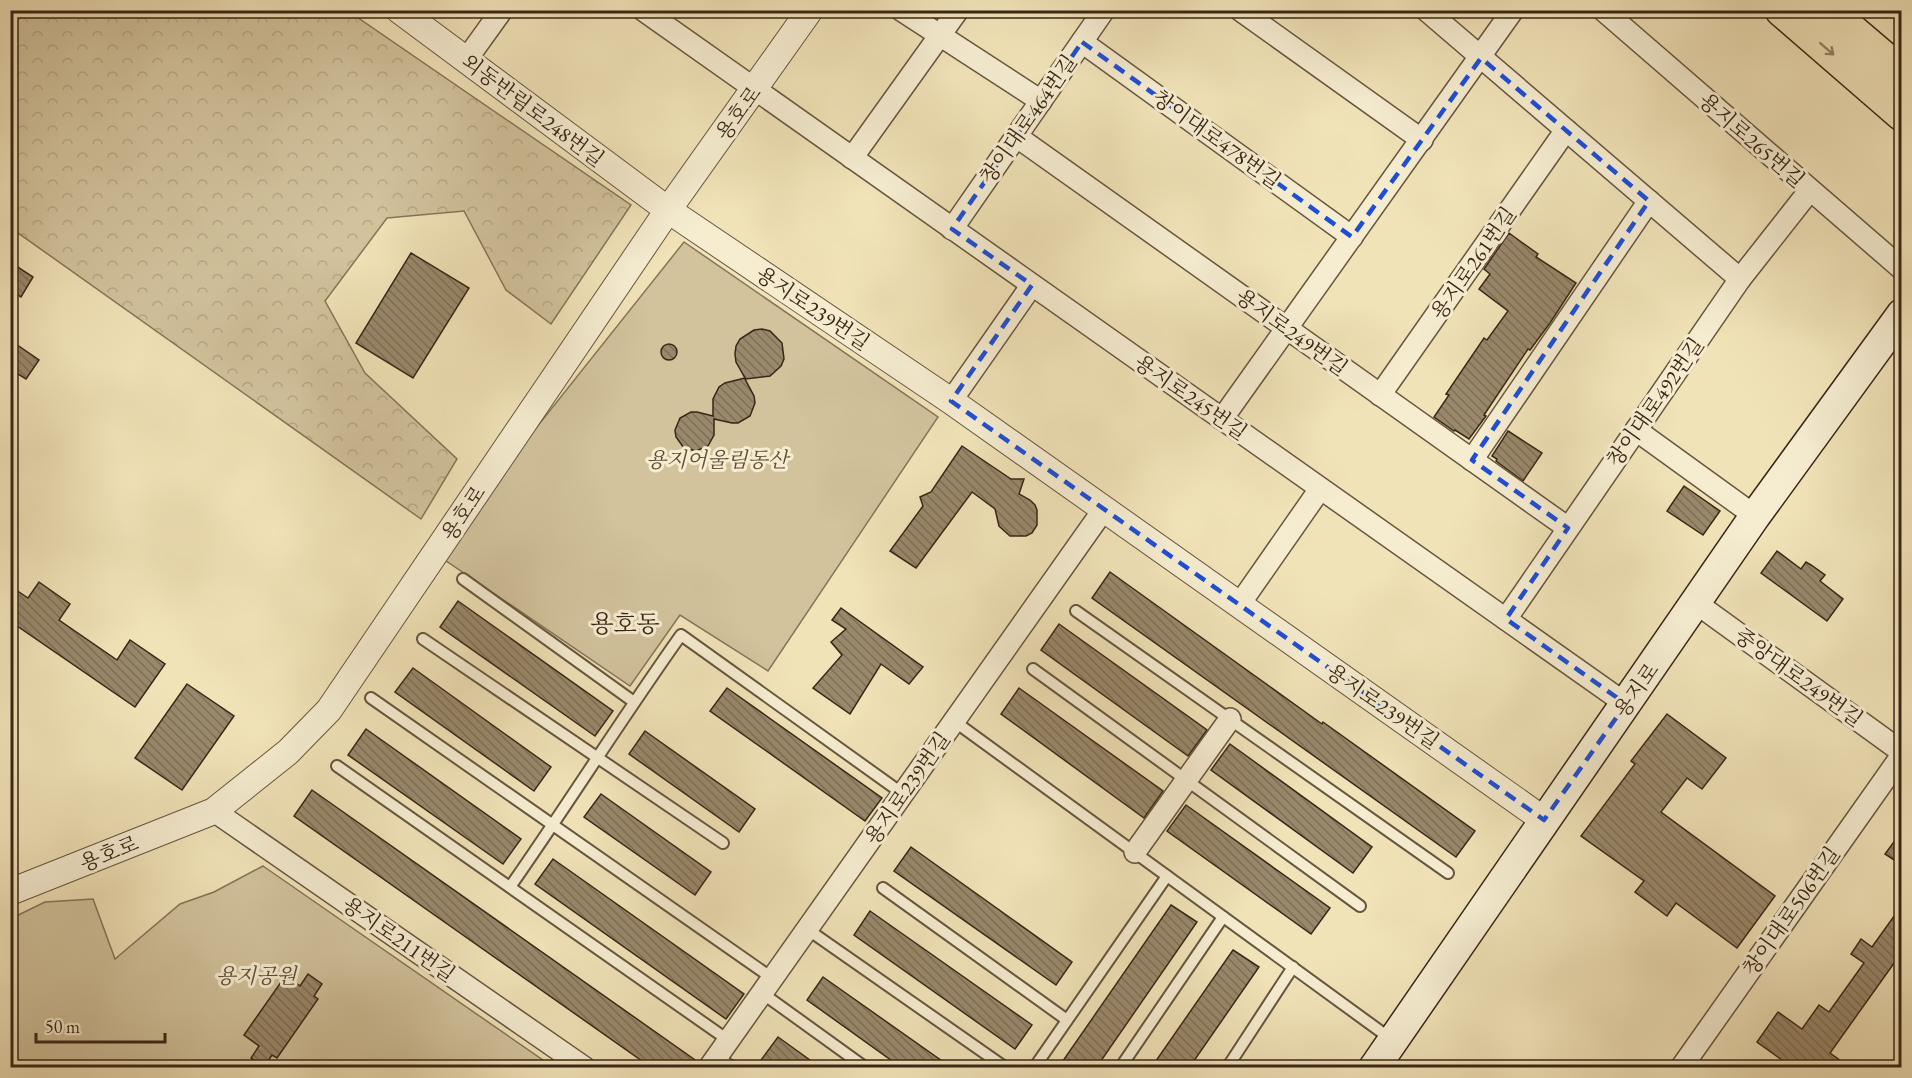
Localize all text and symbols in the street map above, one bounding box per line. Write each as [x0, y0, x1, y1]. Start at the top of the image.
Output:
one-way arrow [1819, 42, 1834, 56]
street label: 외동반림로248번길 [456, 47, 610, 173]
street label: 창이대로464번길 [973, 49, 1083, 189]
street label: 용호로 [709, 80, 767, 146]
street label: 창이대로478번길 [1148, 83, 1286, 195]
street label: 용지로265번길 [1693, 87, 1811, 193]
street label: 용지로261번길 [1424, 201, 1522, 325]
street label: 용지로239번길 [751, 260, 875, 356]
street label: 용지로249번길 [1231, 282, 1353, 382]
street label: 창이대로492번길 [1600, 332, 1710, 472]
street label: 용지로245번길 [1129, 348, 1253, 446]
park label: 용지어울림동산 [646, 446, 791, 473]
street label: 용호로 [435, 480, 491, 546]
district label: 용호동 [590, 608, 660, 639]
street label: 중앙대로249번길 [1730, 621, 1868, 733]
street label: 용지로239번길 [1321, 657, 1445, 755]
street label: 용지로 [1607, 657, 1665, 723]
street label: 용지로239번길 [858, 726, 956, 850]
street label: 용호로 [76, 829, 142, 877]
street label: 창이대로506번길 [1736, 841, 1846, 981]
street label: 용지로211번길 [337, 890, 461, 988]
park label: 용지공원 [215, 962, 298, 989]
scale bar [36, 1006, 165, 1044]
text: 50 m [45, 1015, 80, 1038]

